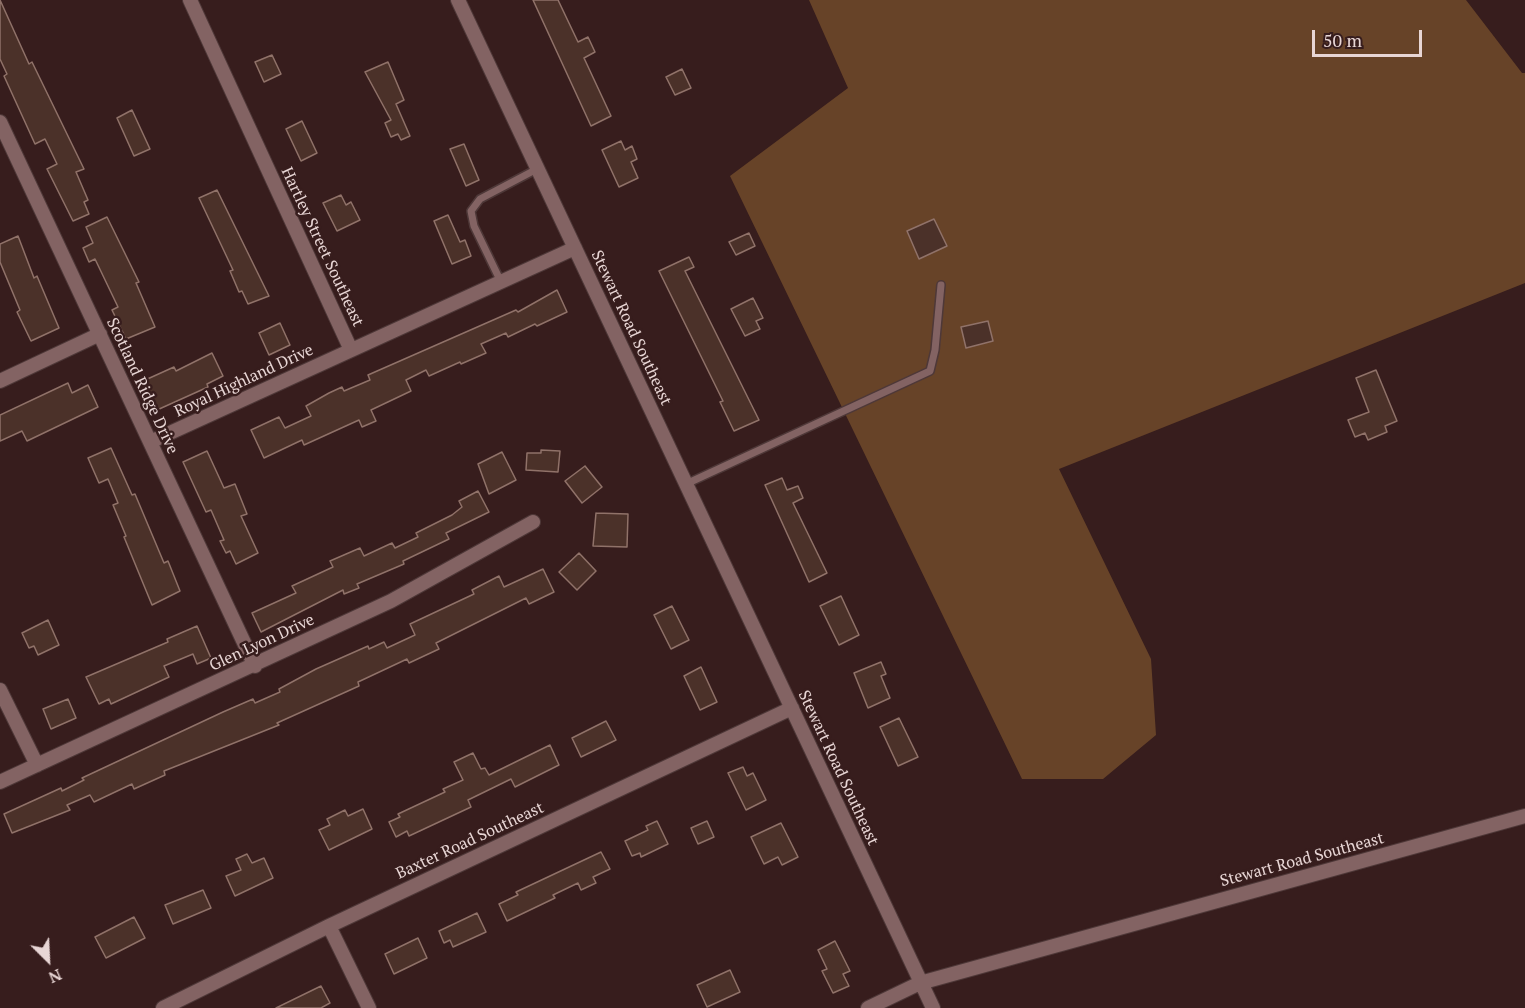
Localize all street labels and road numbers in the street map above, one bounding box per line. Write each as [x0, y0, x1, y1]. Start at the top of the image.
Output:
street label: Hartley Street Southeast [277, 164, 367, 330]
street label: Stewart Road Southeast [587, 247, 675, 409]
street label: Scotland Ridge Drive [102, 315, 182, 457]
street label: Royal Highland Drive [172, 340, 316, 422]
street label: Glen Lyon Drive [207, 610, 317, 676]
street label: Stewart Road Southeast [794, 687, 882, 849]
street label: Baxter Road Southeast [393, 798, 547, 884]
street label: Stewart Road Southeast [1218, 829, 1386, 891]

